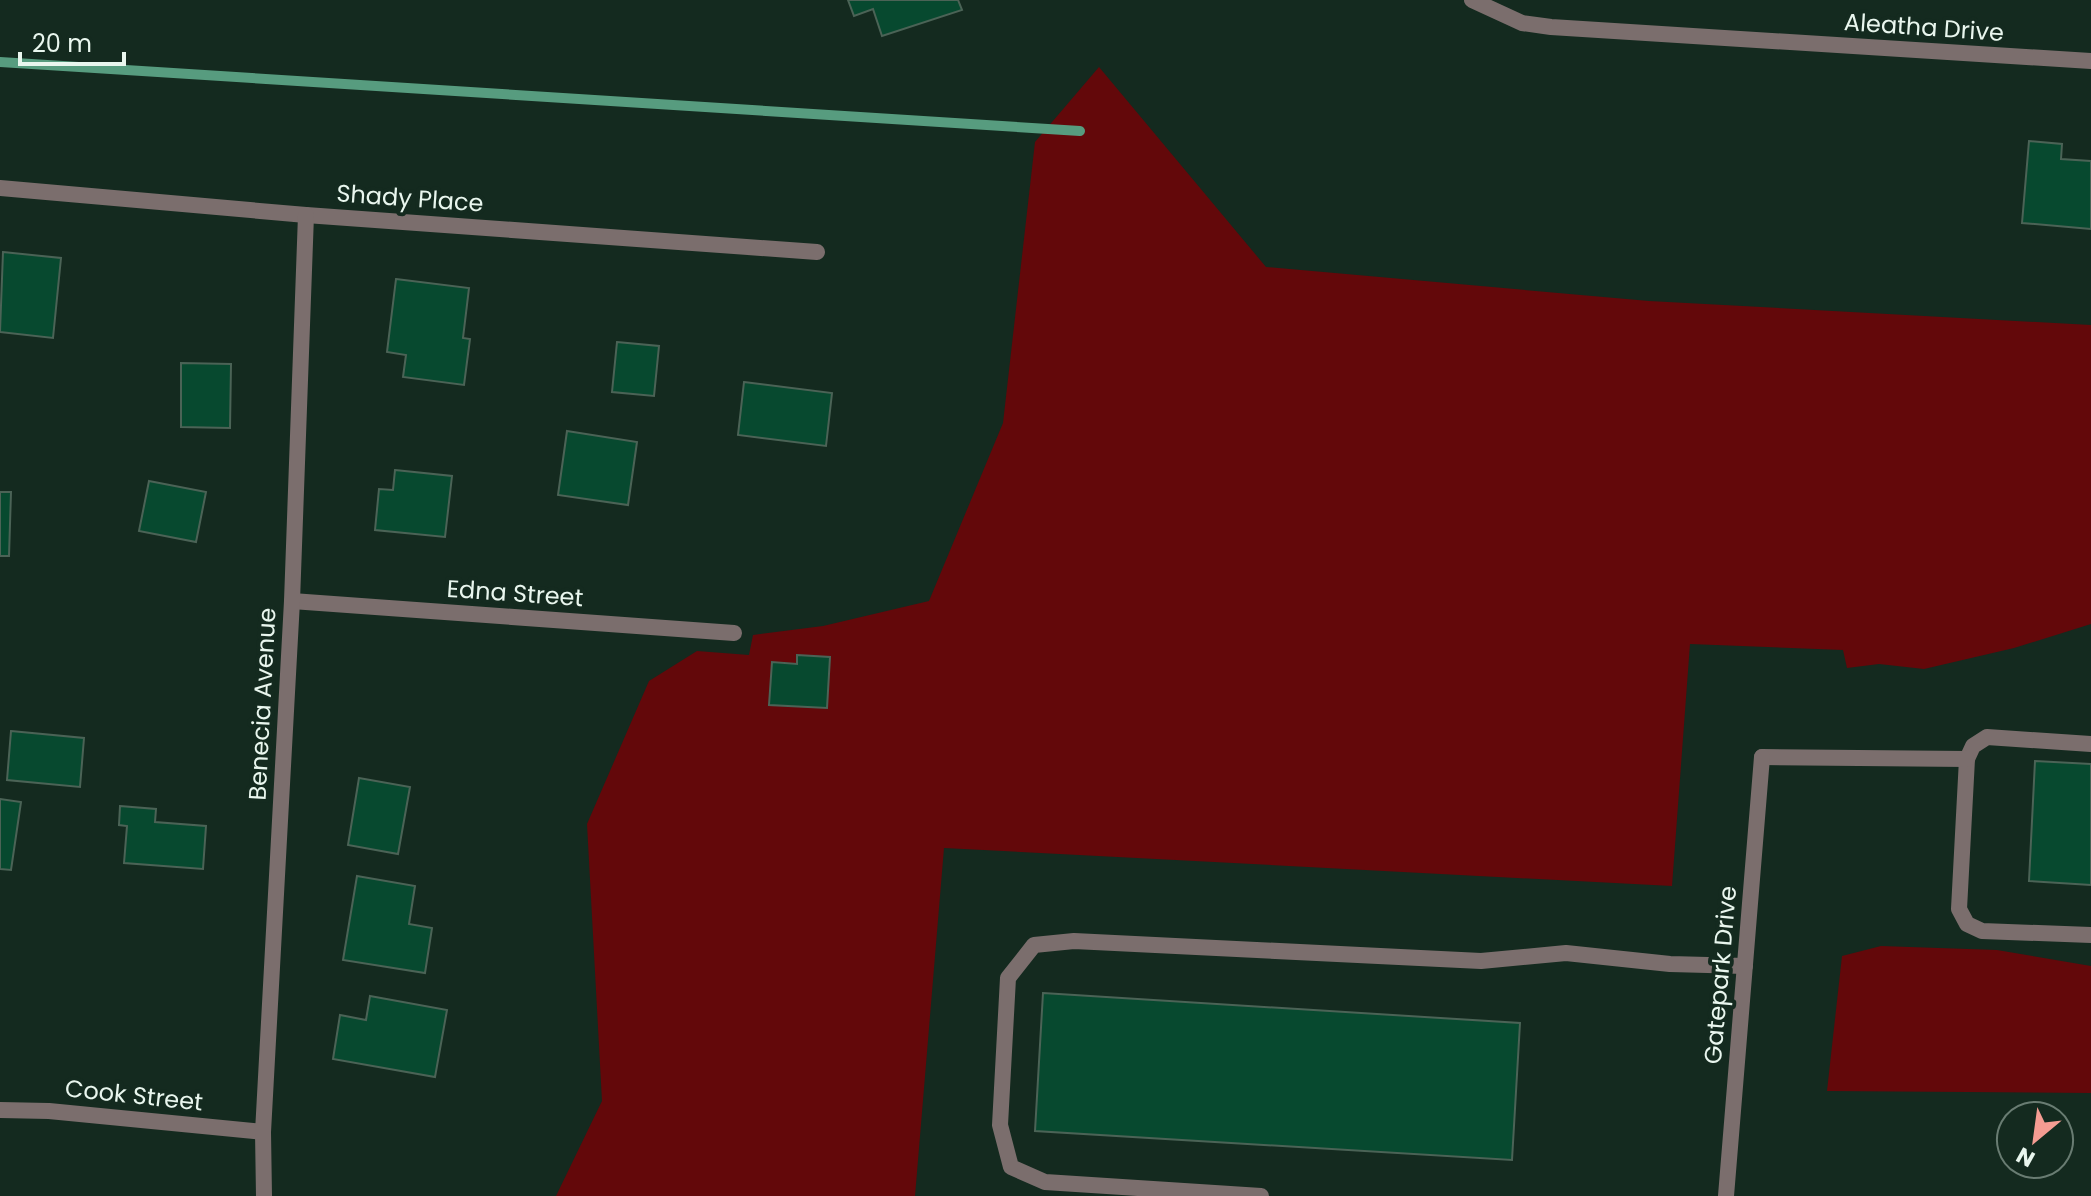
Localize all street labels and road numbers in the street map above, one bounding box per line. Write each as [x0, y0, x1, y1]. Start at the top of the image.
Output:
street label: Aleatha Drive [1843, 5, 2005, 49]
street label: Shady Place [335, 176, 485, 220]
street label: Edna Street [446, 572, 584, 614]
street label: Benecia Avenue [240, 607, 284, 801]
street label: Gatepark Drive [1696, 884, 1744, 1066]
street label: Cook Street [64, 1071, 204, 1119]

